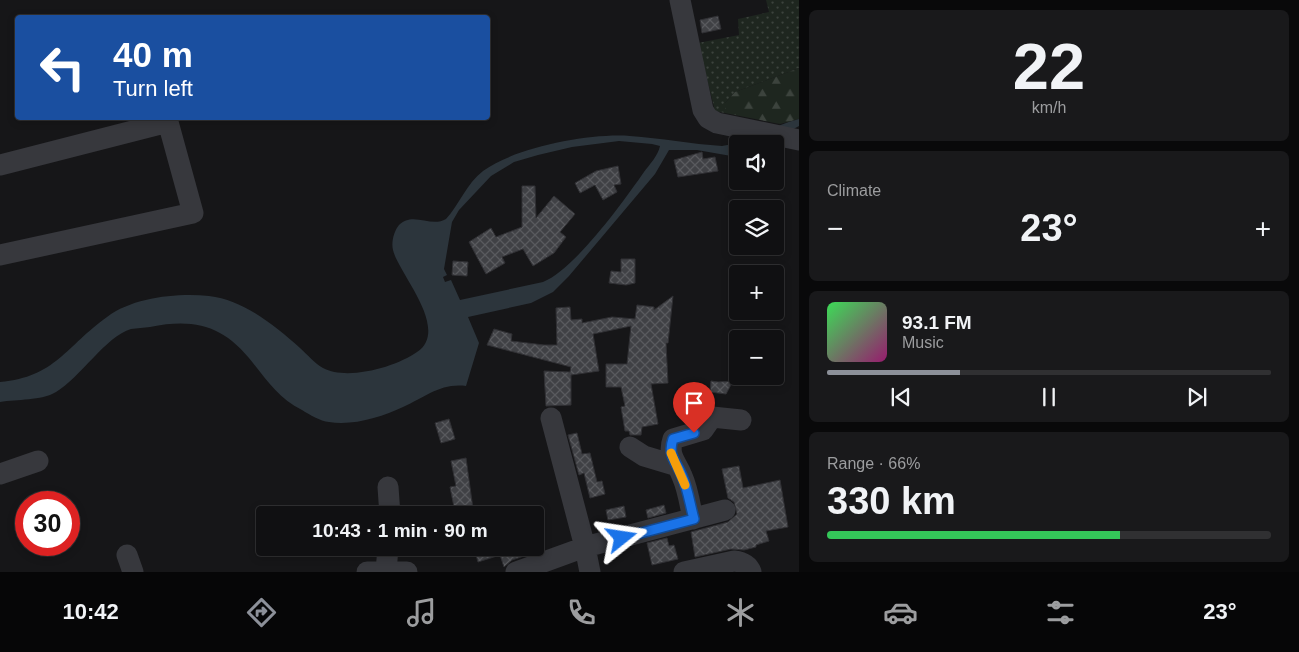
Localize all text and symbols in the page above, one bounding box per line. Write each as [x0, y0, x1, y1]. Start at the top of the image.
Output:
text: 22 [1013, 30, 1085, 103]
icon: left [30, 35, 95, 100]
text: 40 m [113, 35, 193, 74]
text: Turn left [113, 76, 193, 101]
text: km/h [1032, 99, 1066, 116]
map controls [729, 135, 784, 385]
button: sound [729, 135, 784, 190]
text: Climate [827, 182, 881, 199]
button: layers [729, 200, 784, 255]
text: 23° [1020, 207, 1078, 249]
text: − [827, 213, 843, 244]
text: + [1255, 213, 1271, 244]
button: + [729, 265, 784, 320]
text: 93.1 FM [902, 312, 972, 333]
button: − [729, 330, 784, 385]
text: Music [902, 334, 944, 351]
pin [673, 382, 715, 433]
icon: previous [887, 383, 915, 411]
icon: pause [1035, 383, 1063, 411]
icon: next [1183, 383, 1211, 411]
icon: arrive [680, 389, 708, 417]
text: Range · 66% [827, 455, 920, 472]
text: 330 km [827, 480, 956, 522]
speed limit sign: 30 [15, 491, 80, 556]
position arrow [595, 511, 647, 563]
text: 10:43 · 1 min · 90 m [312, 520, 488, 541]
icon: directions [244, 595, 279, 630]
icon: music [404, 595, 439, 630]
icon: phone [564, 595, 599, 630]
icon: climate [723, 595, 758, 630]
icon: car [883, 595, 918, 630]
icon: filters [1043, 595, 1078, 630]
text: 10:42 [62, 599, 119, 624]
text: 23° [1203, 599, 1236, 624]

